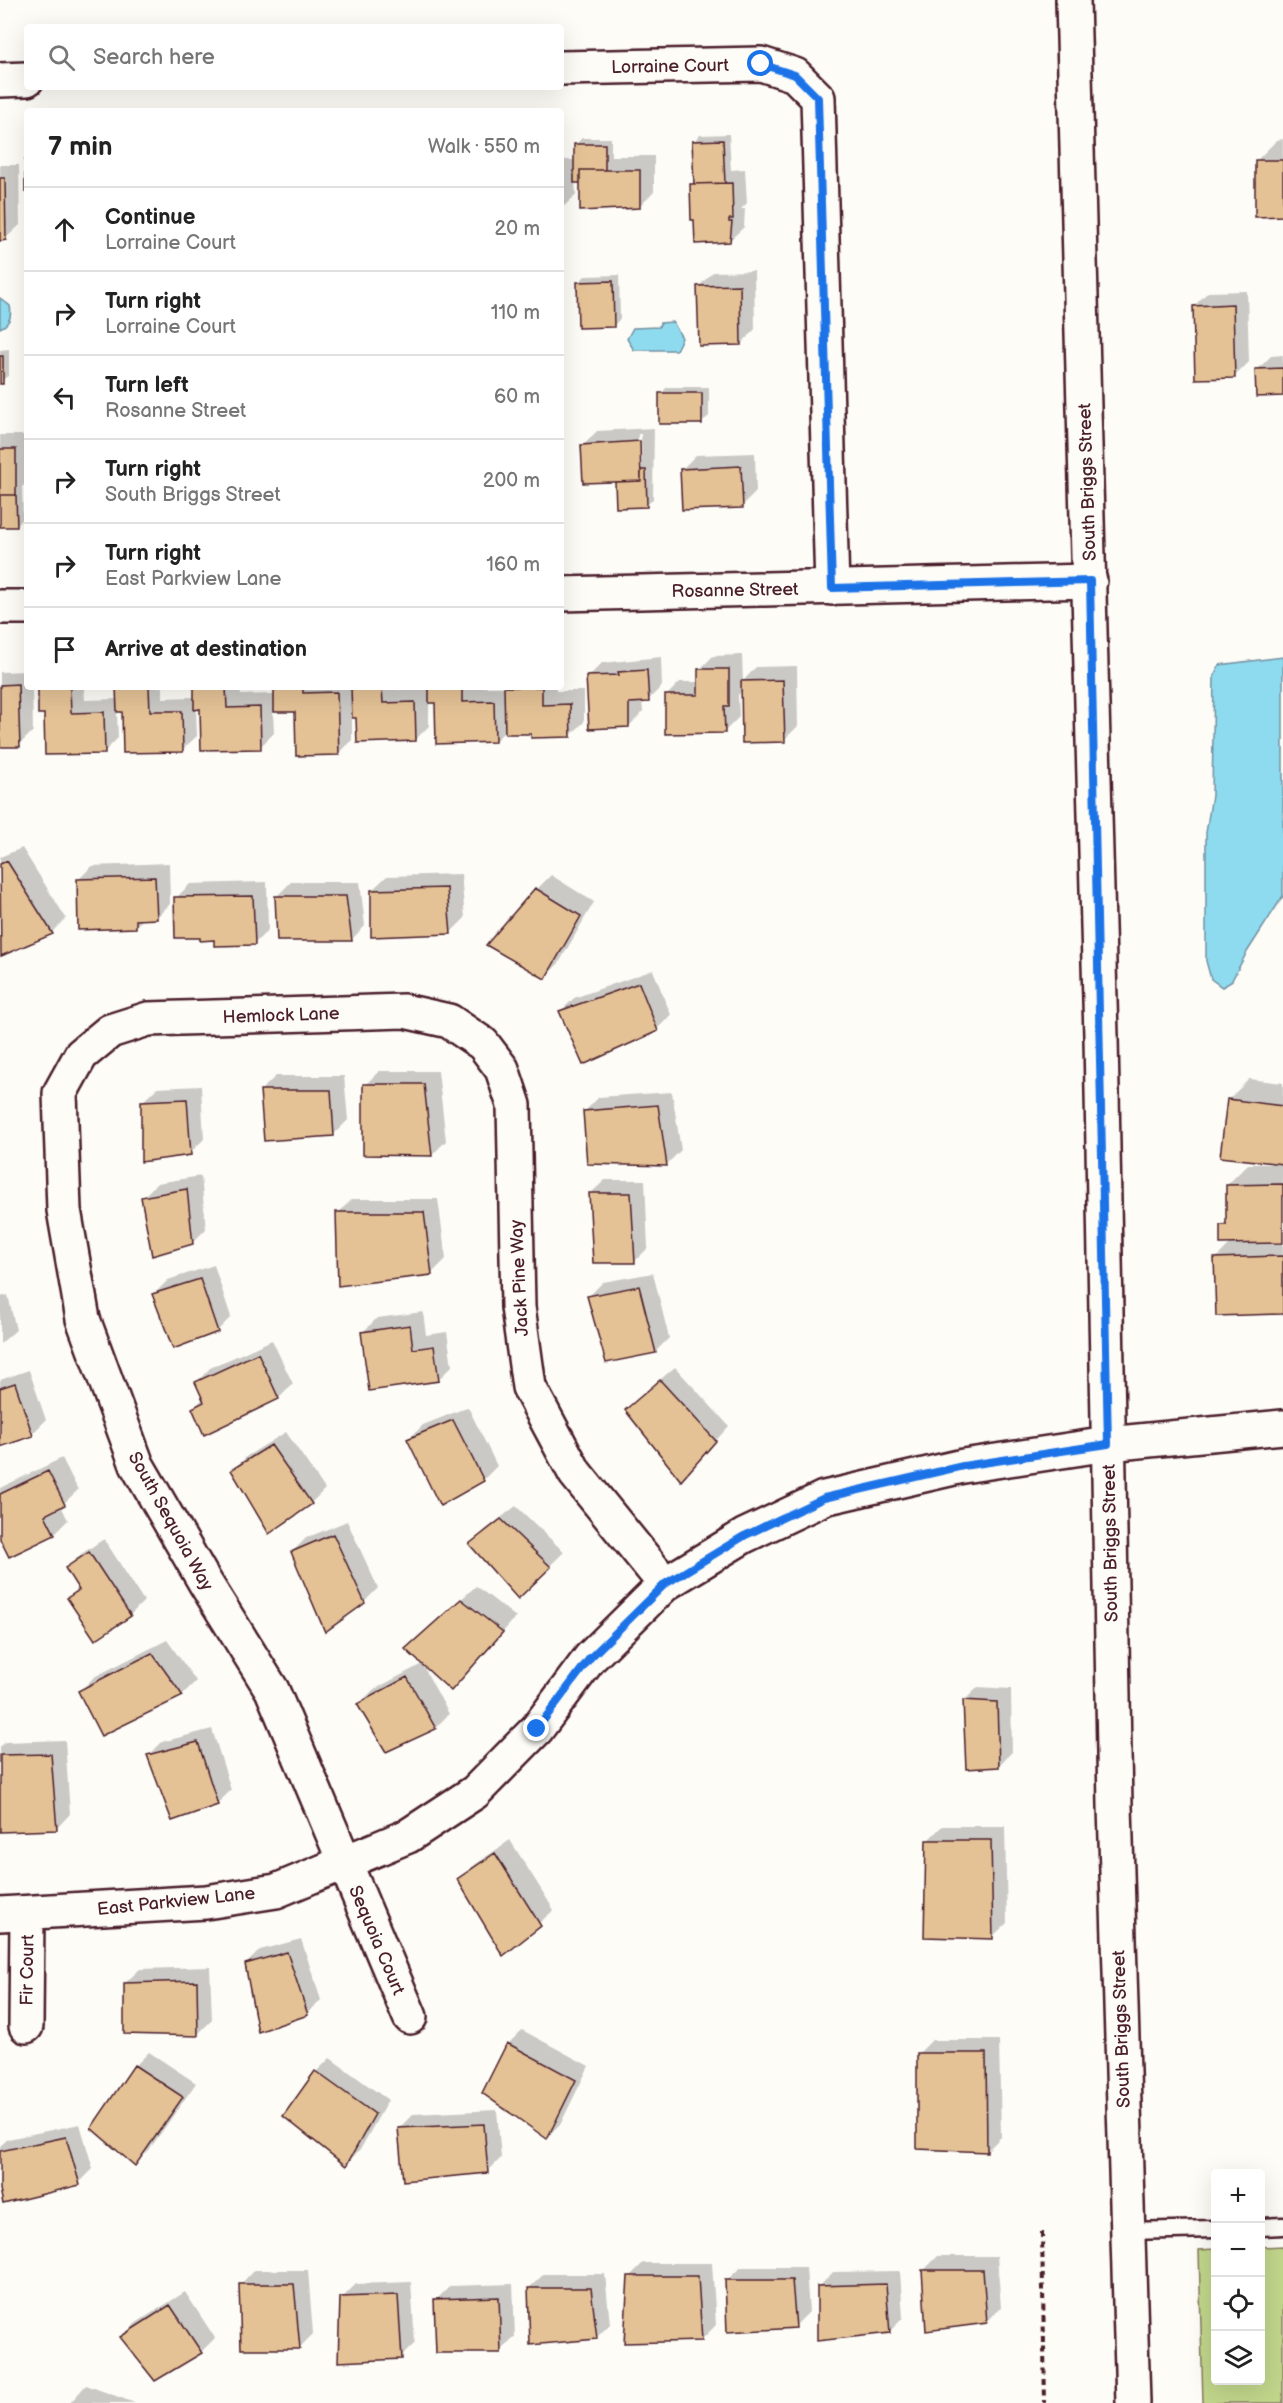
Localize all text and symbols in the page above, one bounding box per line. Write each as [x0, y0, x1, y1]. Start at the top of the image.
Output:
search box [24, 24, 564, 90]
icon: search [45, 41, 78, 74]
text: Search here [93, 44, 215, 71]
route start [747, 50, 773, 76]
street label: Lorraine Court [611, 55, 730, 78]
text: 7 min [48, 132, 112, 163]
text: Walk · 550 m [428, 135, 540, 159]
text: Continue [105, 204, 195, 231]
icon: ahead [48, 213, 81, 246]
text: 20 m [495, 217, 540, 241]
text: Lorraine Court [105, 231, 236, 255]
text: Turn right [105, 288, 201, 315]
icon: right [48, 297, 81, 330]
text: 110 m [491, 301, 540, 325]
text: Lorraine Court [105, 315, 236, 339]
text: Turn left [105, 372, 189, 399]
icon: left [48, 381, 81, 414]
text: 60 m [494, 385, 540, 409]
text: Rosanne Street [105, 399, 246, 423]
street label: South Briggs Street [1074, 402, 1101, 561]
text: Turn right [105, 456, 201, 483]
icon: right [48, 465, 81, 498]
text: 200 m [483, 469, 540, 493]
text: South Briggs Street [105, 483, 281, 507]
text: Turn right [105, 540, 201, 567]
icon: right [48, 549, 81, 582]
text: 160 m [486, 553, 540, 577]
text: East Parkview Lane [105, 567, 281, 591]
street label: Rosanne Street [671, 579, 799, 602]
icon: arrive [48, 633, 81, 666]
text: Arrive at destination [105, 636, 307, 663]
street label: Hemlock Lane [222, 1003, 340, 1028]
street label: Jack Pine Way [506, 1218, 533, 1337]
street label: South Sequoia Way [124, 1448, 218, 1595]
street label: South Briggs Street [1099, 1463, 1122, 1622]
route end [523, 1715, 549, 1741]
street label: Sequoia Court [344, 1882, 409, 1998]
street label: East Parkview Lane [96, 1883, 256, 1920]
street label: Fir Court [16, 1934, 39, 2006]
street label: South Briggs Street [1108, 1949, 1135, 2108]
map controls [1211, 2169, 1265, 2385]
button: + [1211, 2169, 1265, 2223]
button: − [1211, 2223, 1265, 2277]
button: locate [1211, 2277, 1265, 2331]
button: layers [1211, 2331, 1265, 2385]

